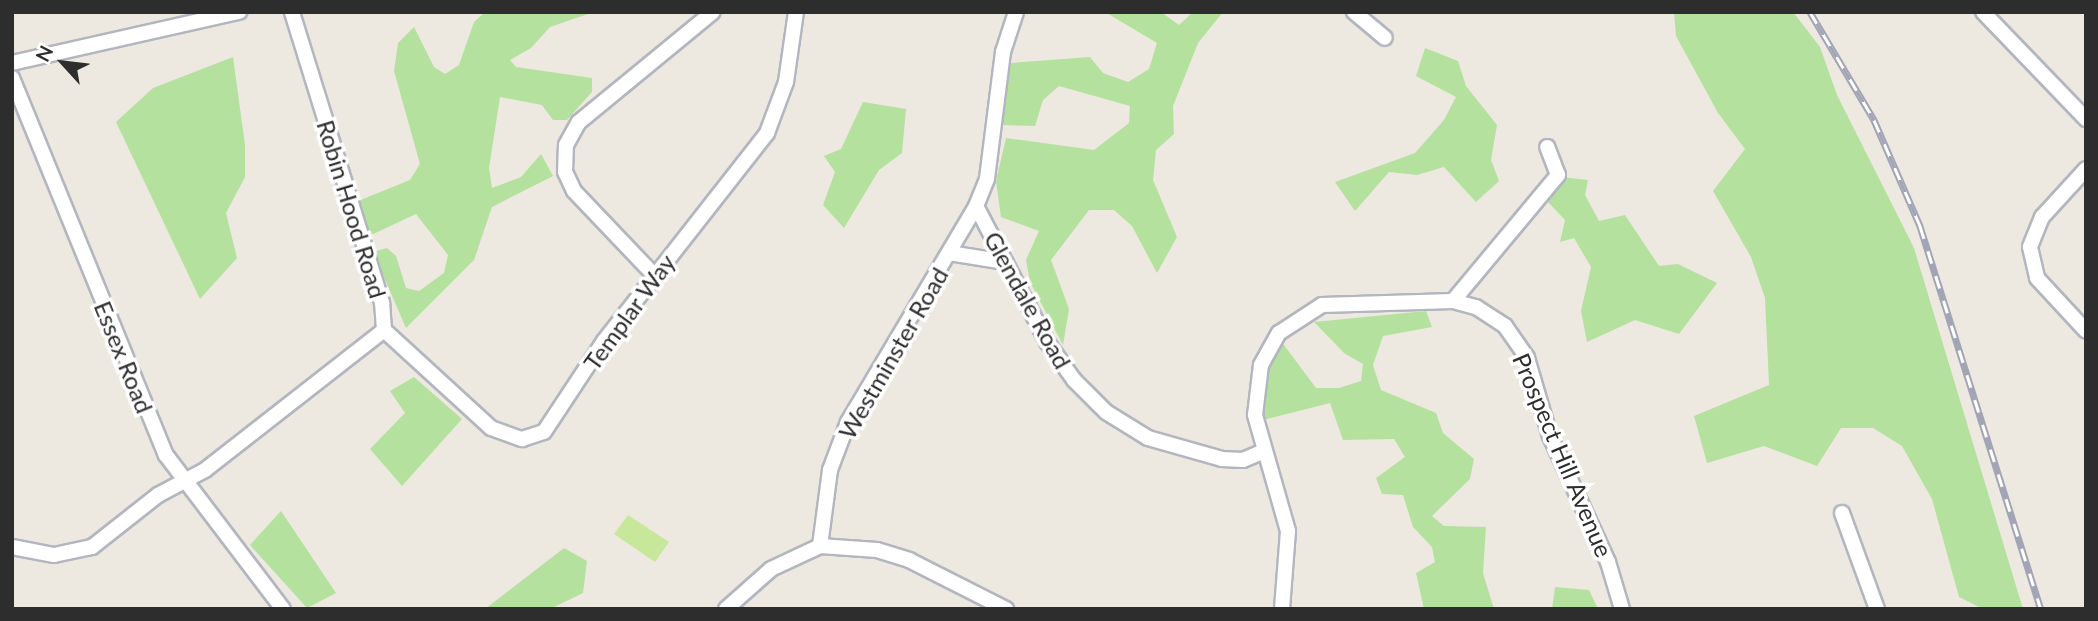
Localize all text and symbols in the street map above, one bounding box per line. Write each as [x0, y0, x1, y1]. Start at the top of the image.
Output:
north arrow [28, 28, 98, 98]
text: N [30, 42, 57, 65]
street label: Robin Hood Road [311, 117, 393, 301]
street label: Glendale Road [979, 226, 1077, 374]
street label: Templar Way [577, 248, 681, 376]
street label: Westminster Road [832, 262, 954, 444]
street label: Essex Road [88, 297, 160, 417]
street label: Prospect Hill Avenue [1507, 348, 1619, 562]

